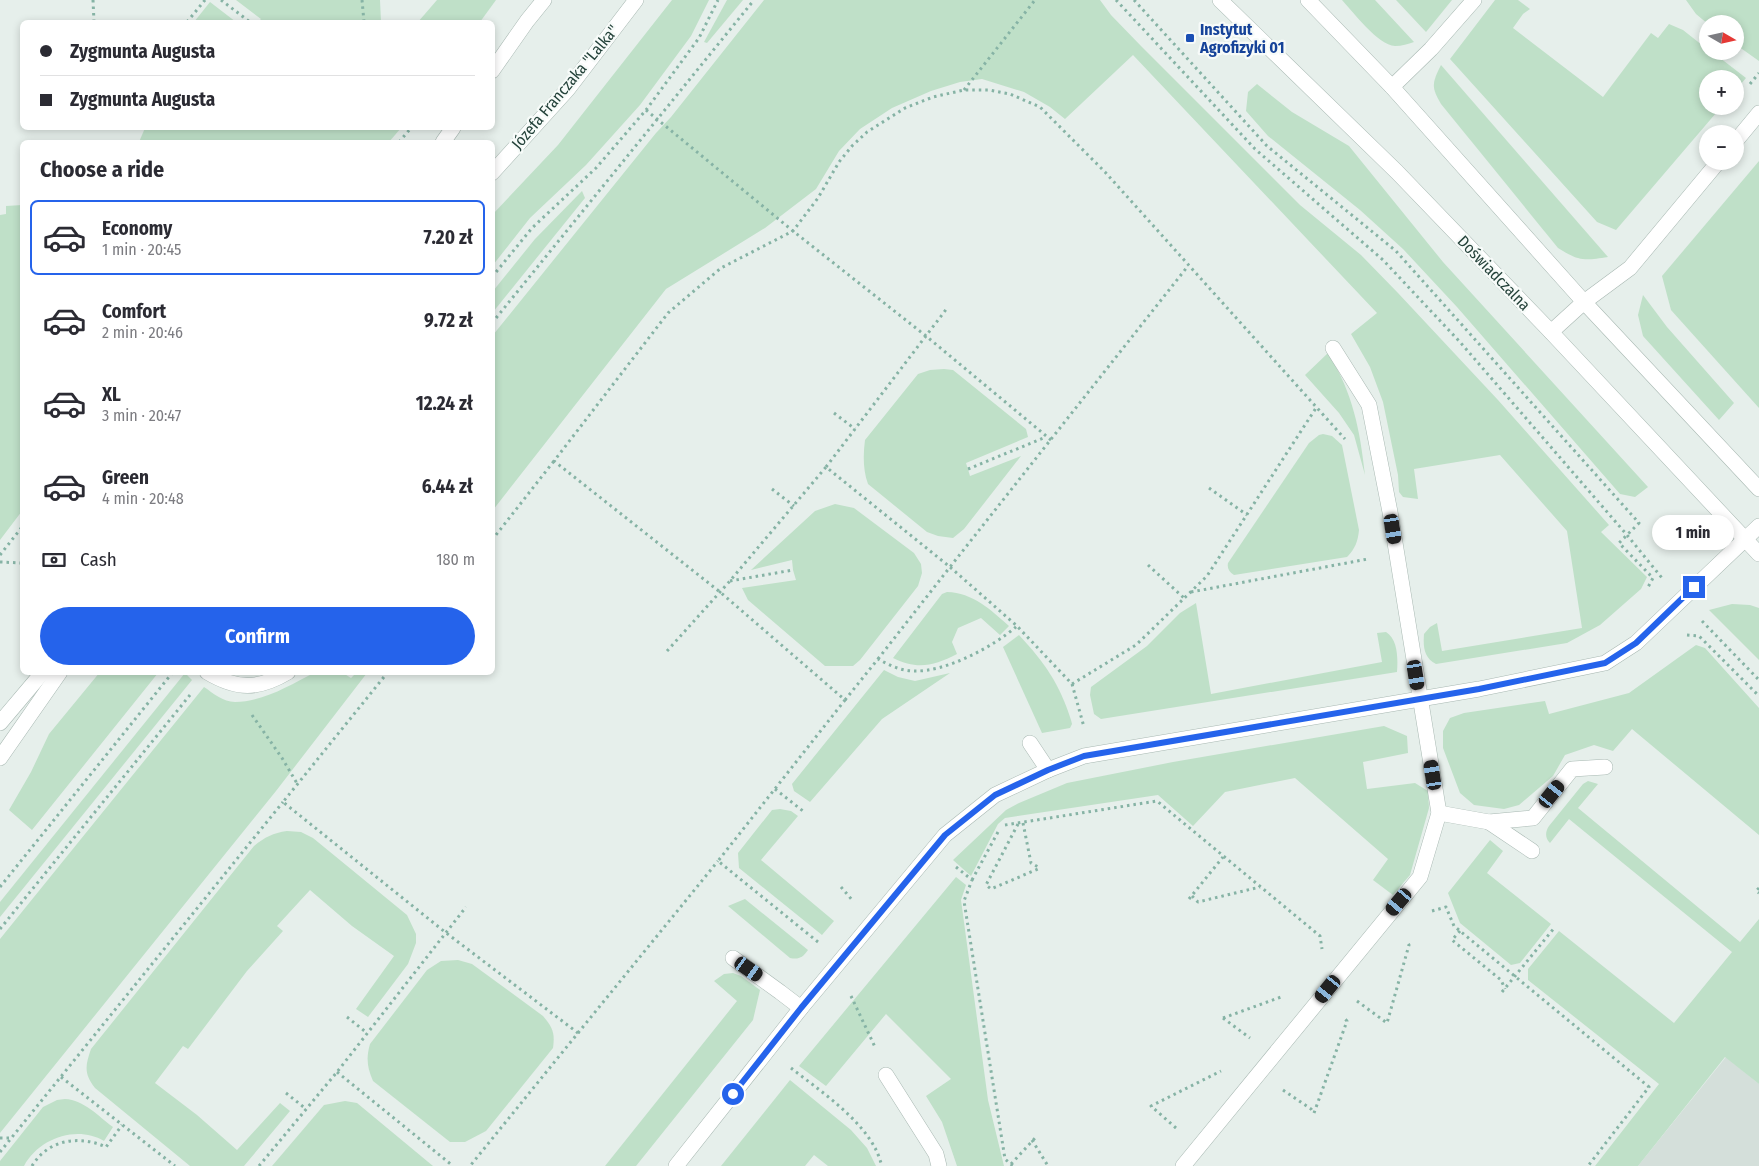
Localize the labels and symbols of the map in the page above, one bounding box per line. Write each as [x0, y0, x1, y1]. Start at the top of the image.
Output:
north arrow [1699, 15, 1744, 60]
place label: Instytut Agrofizyki 01 [1199, 20, 1284, 57]
street label: Józefa Franczaka "Lalka" [507, 21, 623, 153]
marker: Instytut Agrofizyki 01 [1184, 32, 1196, 44]
street label: Doświadczalna [1454, 232, 1534, 314]
car [1383, 513, 1402, 545]
callout: 1 min [1653, 514, 1735, 550]
route end [1683, 576, 1705, 598]
car [1406, 659, 1425, 691]
car [1423, 759, 1442, 791]
car [1536, 778, 1567, 810]
car [1383, 886, 1414, 918]
car [732, 954, 765, 984]
car [1312, 973, 1343, 1005]
route start [722, 1083, 744, 1105]

